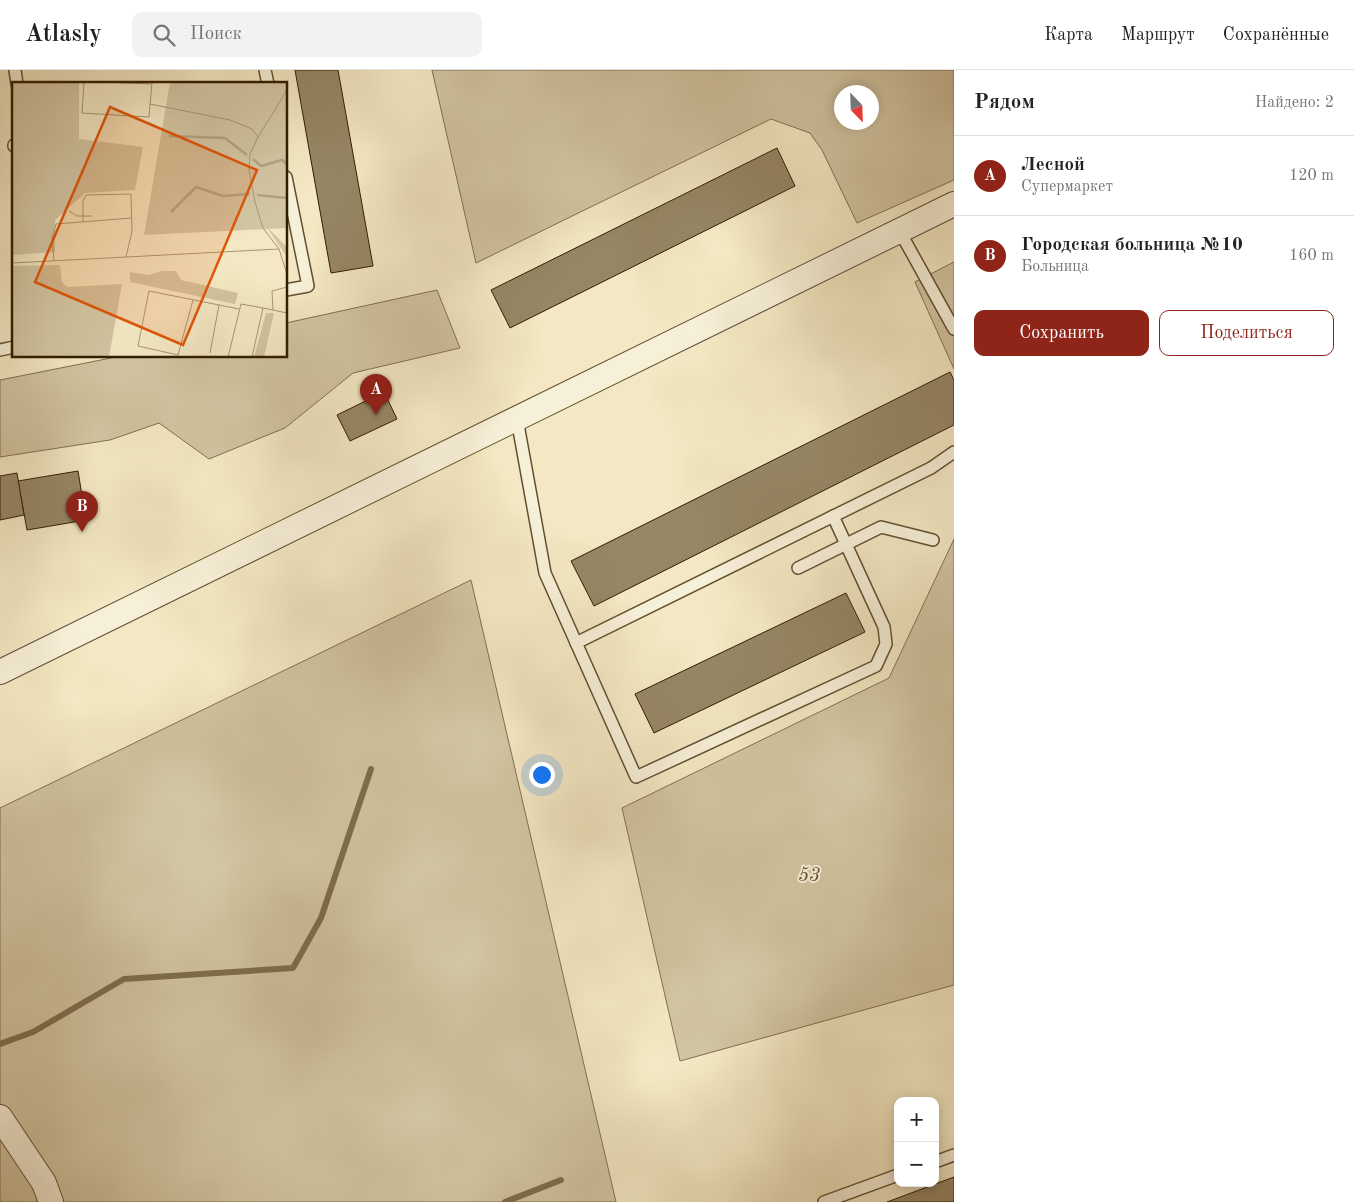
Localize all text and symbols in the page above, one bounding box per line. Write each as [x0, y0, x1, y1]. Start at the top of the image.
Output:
search box [132, 12, 482, 57]
icon: search [150, 21, 178, 49]
text: Atlasly [25, 23, 102, 47]
text: Поиск [190, 25, 242, 44]
text: Карта [1044, 26, 1093, 44]
text: Маршрут [1121, 26, 1195, 44]
text: Сохранённые [1223, 26, 1329, 44]
inset map [12, 82, 288, 358]
north arrow [834, 85, 879, 130]
text: Рядом [974, 92, 1035, 113]
text: Найдено: 2 [1255, 95, 1334, 111]
text: Лесной [1021, 156, 1085, 175]
text: A [984, 168, 996, 184]
text: 120 m [1289, 168, 1334, 184]
text: Супермаркет [1021, 179, 1113, 195]
text: Городская больница №10 [1021, 236, 1243, 255]
text: B [984, 248, 996, 264]
text: 160 m [1289, 248, 1334, 264]
text: Больница [1021, 259, 1089, 275]
button: Сохранить [974, 310, 1149, 356]
button: Поделиться [1159, 310, 1334, 356]
pin: A [360, 374, 392, 415]
pin: B [66, 491, 98, 532]
your location [529, 762, 555, 788]
park label: 53 [798, 866, 820, 886]
map controls [894, 1097, 939, 1187]
button: + [894, 1097, 939, 1142]
button: − [894, 1142, 939, 1187]

